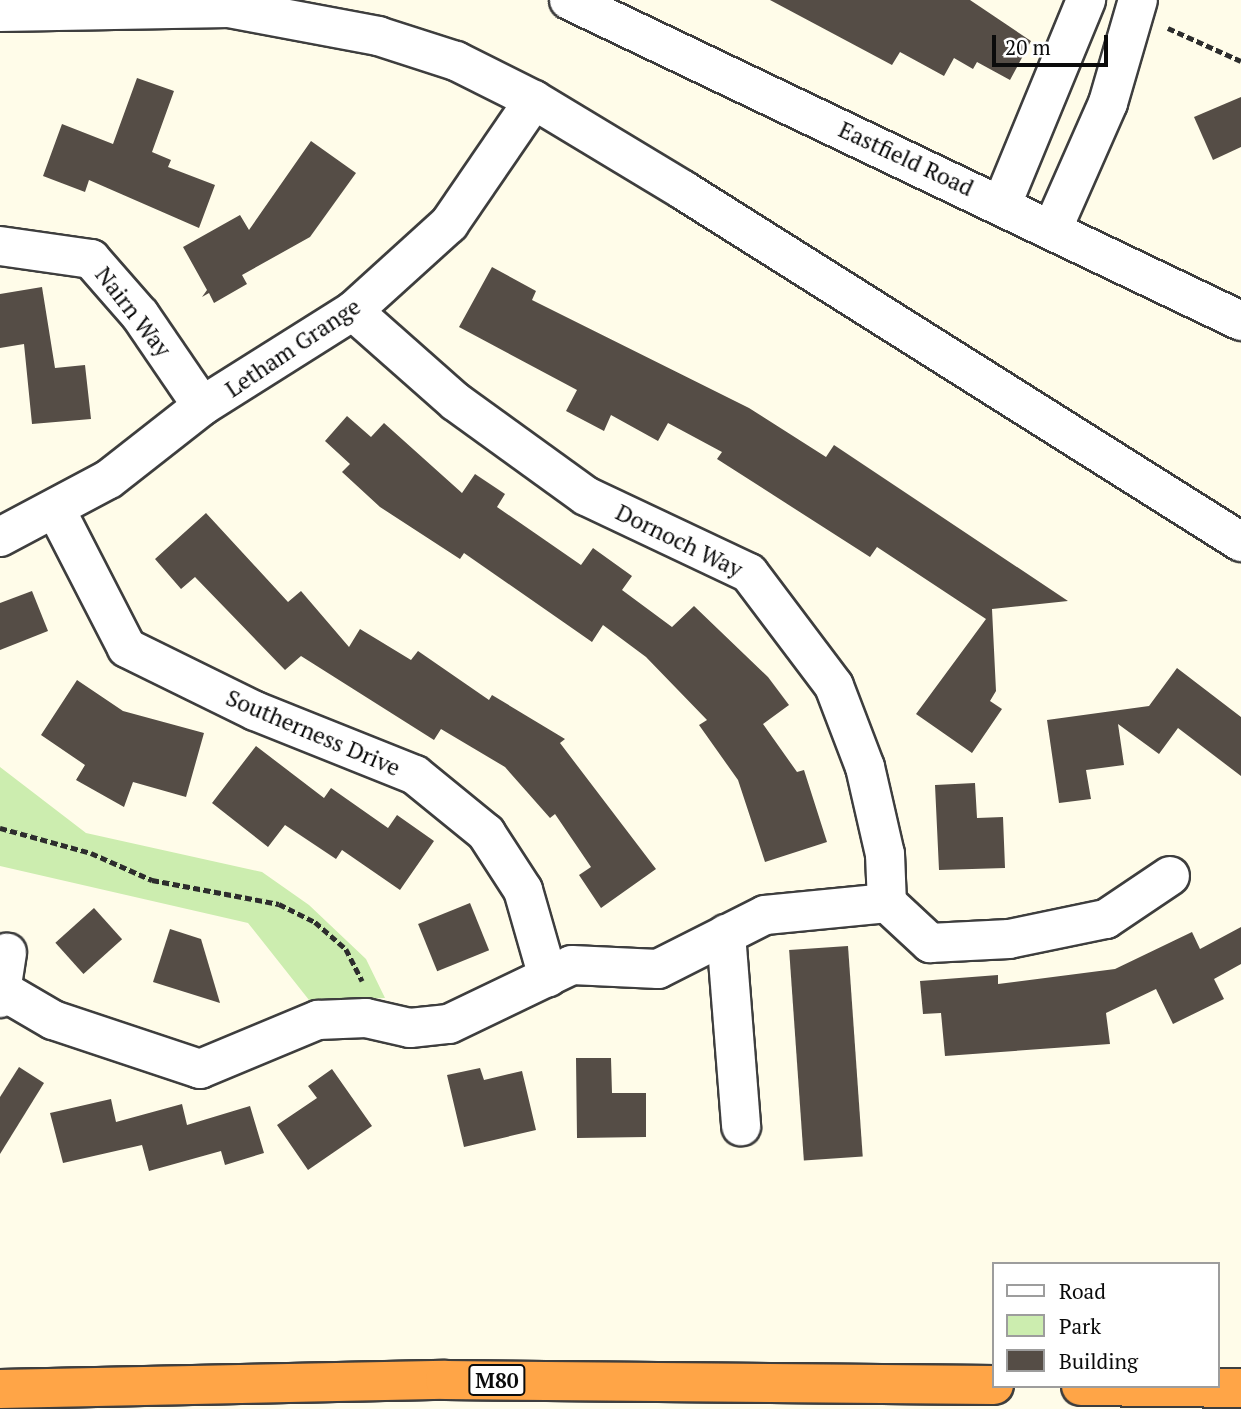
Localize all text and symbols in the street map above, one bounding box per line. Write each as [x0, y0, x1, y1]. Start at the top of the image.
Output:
scale bar [996, 21, 1112, 65]
text: 20 m [1005, 33, 1051, 61]
street label: Eastfield Road [834, 116, 978, 202]
street label: Nairn Way [89, 261, 177, 363]
street label: Letham Grange [220, 293, 366, 403]
street label: Dornoch Way [611, 499, 747, 583]
street label: Southerness Drive [222, 684, 404, 782]
legend [992, 1262, 1220, 1388]
text: Road [1059, 1277, 1106, 1305]
text: Park [1059, 1312, 1101, 1340]
text: Building [1059, 1347, 1138, 1375]
road number: M80 [467, 1362, 527, 1398]

